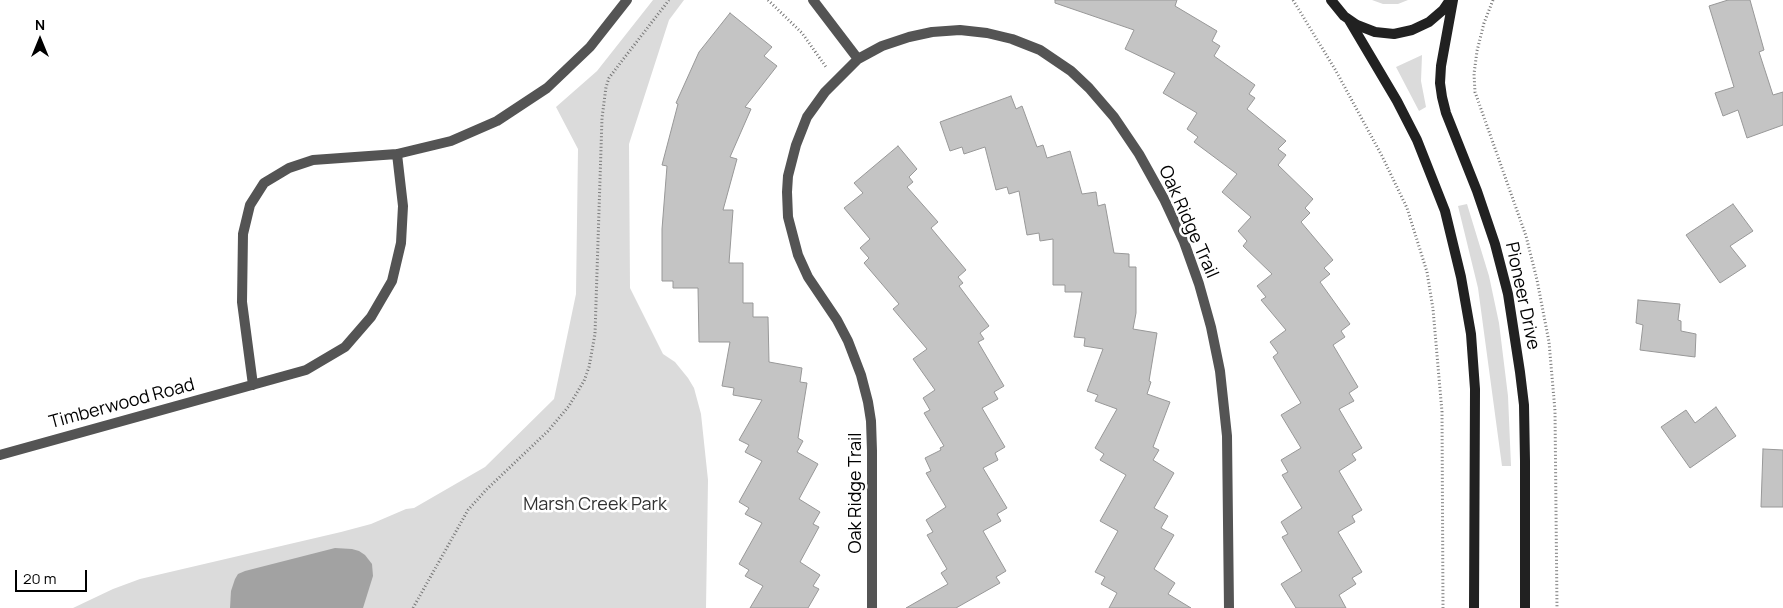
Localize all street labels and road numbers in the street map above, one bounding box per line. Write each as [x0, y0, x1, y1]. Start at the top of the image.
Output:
street label: Oak Ridge Trail [1154, 162, 1222, 282]
street label: Pioneer Drive [1500, 240, 1544, 352]
street label: Timberwood Road [47, 374, 197, 434]
street label: Oak Ridge Trail [845, 433, 867, 553]

